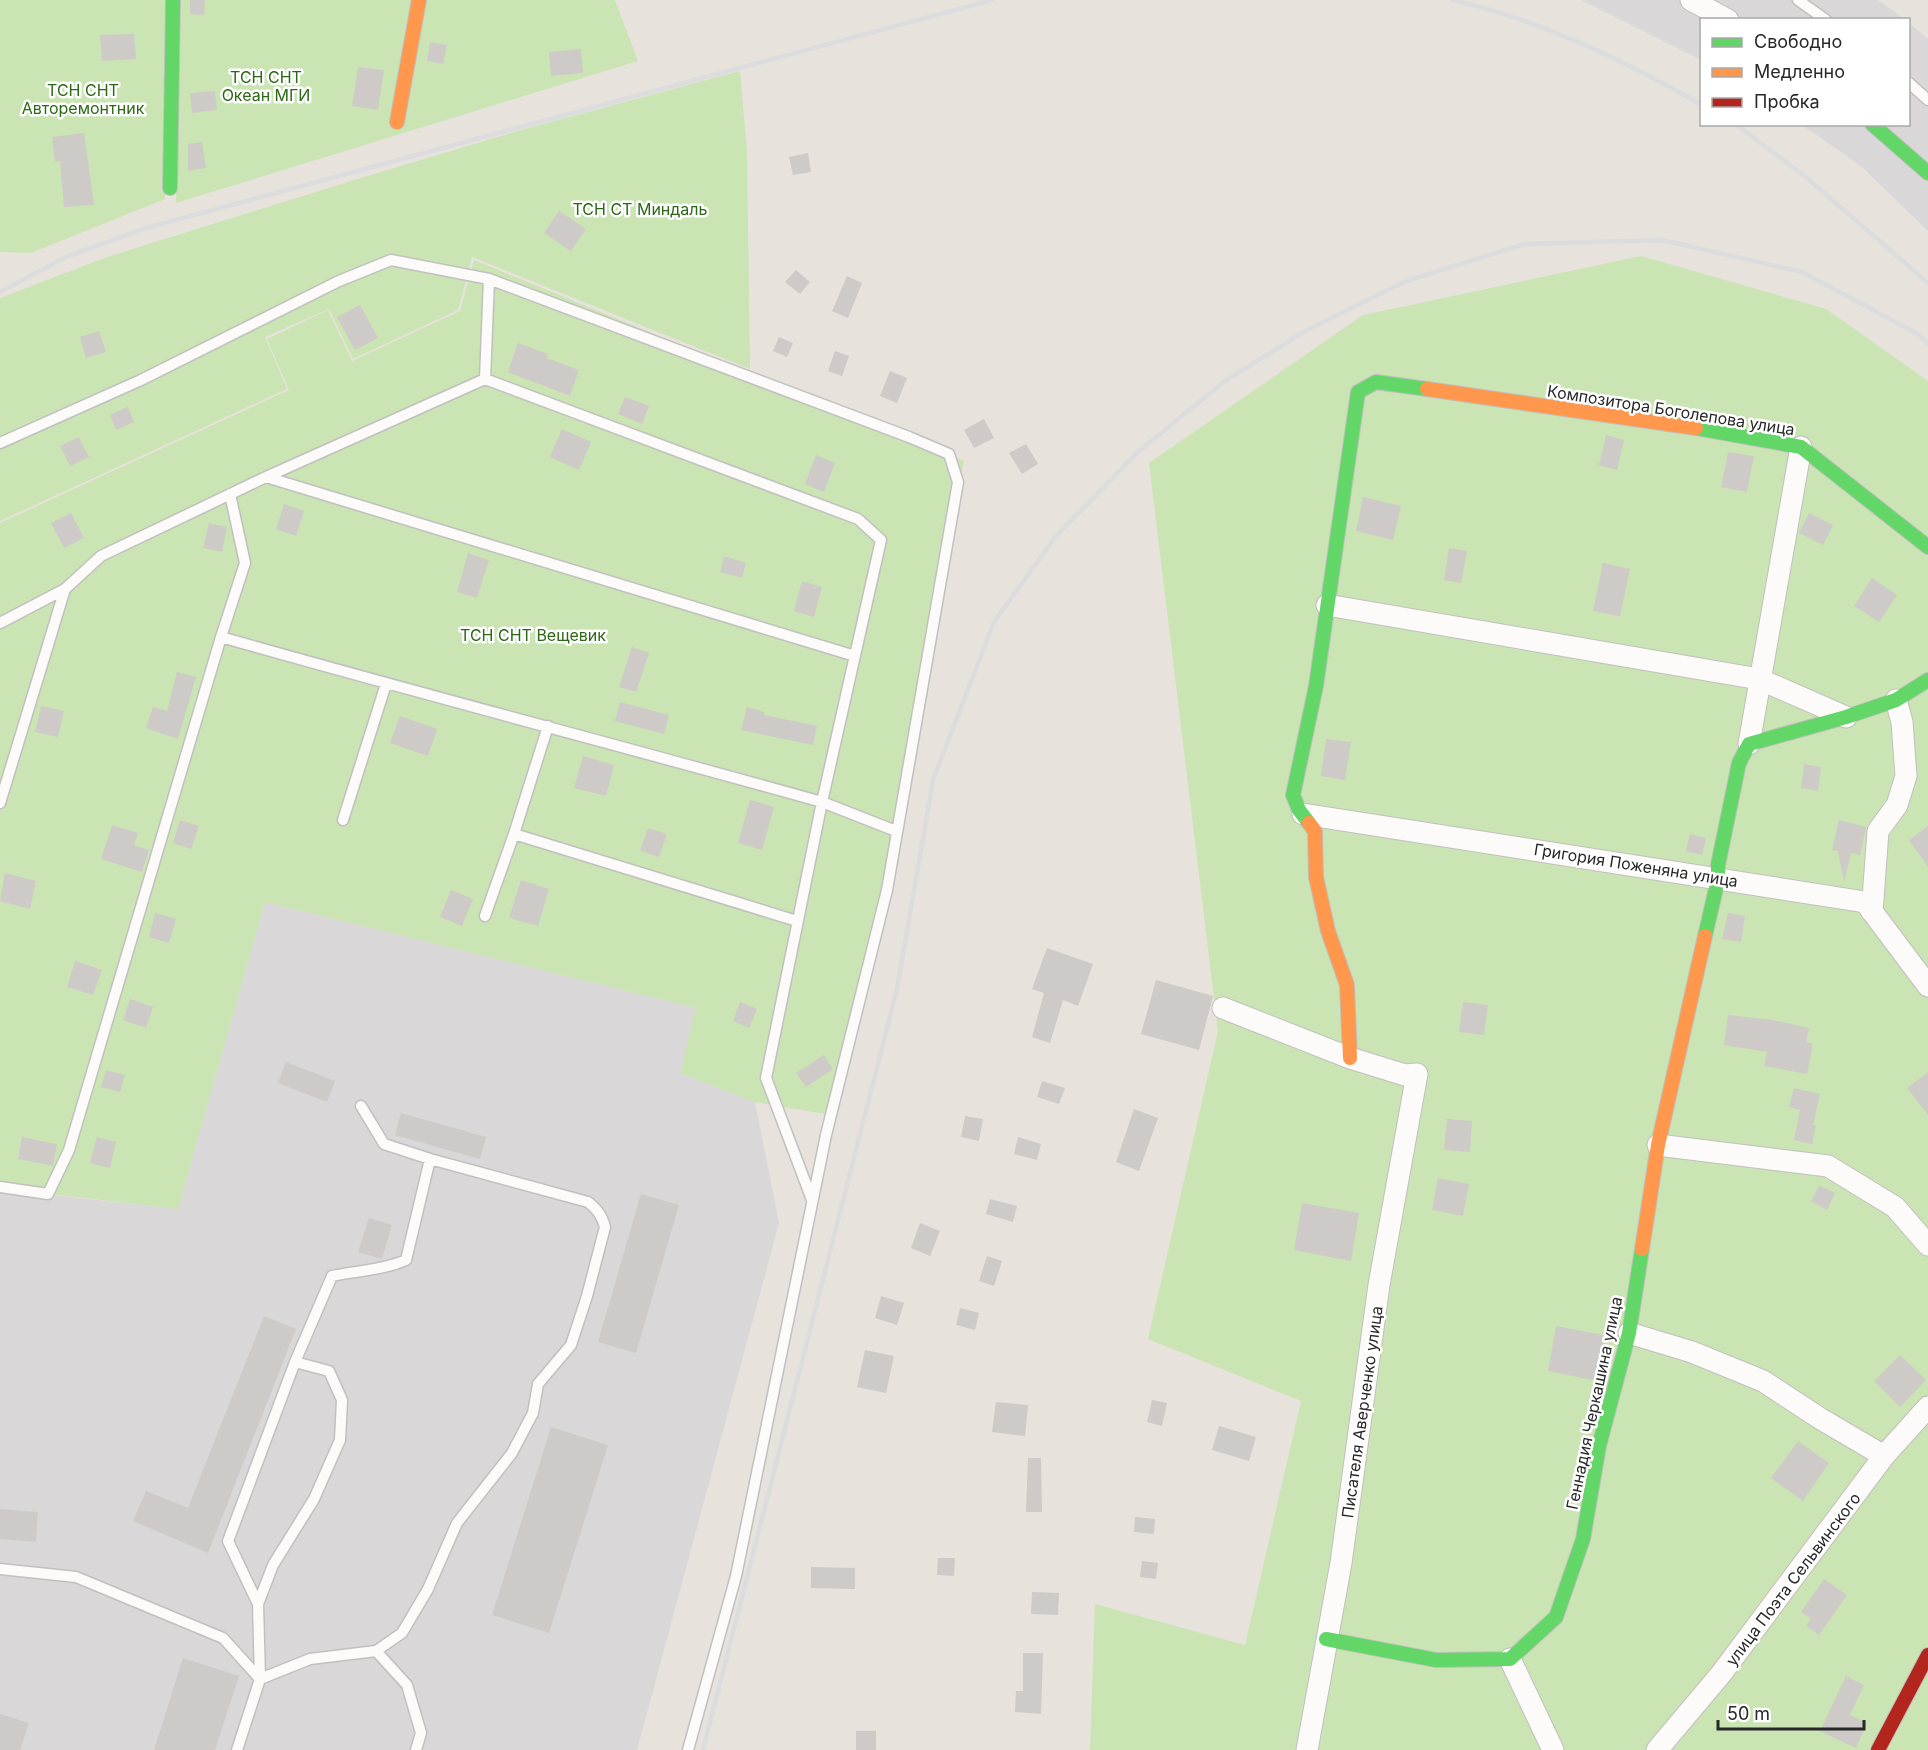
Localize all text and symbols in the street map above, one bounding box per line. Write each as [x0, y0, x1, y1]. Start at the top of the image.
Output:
legend [1700, 18, 1910, 126]
text: Свободно [1754, 31, 1842, 52]
text: Медленно [1754, 61, 1845, 82]
park label: ТСН СНТ Океан МГИ [222, 67, 310, 105]
park label: ТСН СНТ Авторемонтник [22, 80, 145, 118]
text: Пробка [1754, 91, 1820, 112]
park label: ТСН СТ Миндаль [573, 199, 708, 219]
street label: Композитора Боголепова улица [1546, 381, 1796, 439]
park label: ТСН СНТ Вещевик [460, 625, 606, 645]
street label: Григория Поженяна улица [1533, 839, 1739, 891]
street label: Геннадия Черкашина улица [1562, 1295, 1626, 1511]
street label: Писателя Аверченко улица [1337, 1305, 1387, 1519]
street label: улица Поэта Сельвинского [1721, 1488, 1865, 1670]
scale bar [1718, 1693, 1864, 1731]
text: 50 m [1727, 1703, 1770, 1724]

